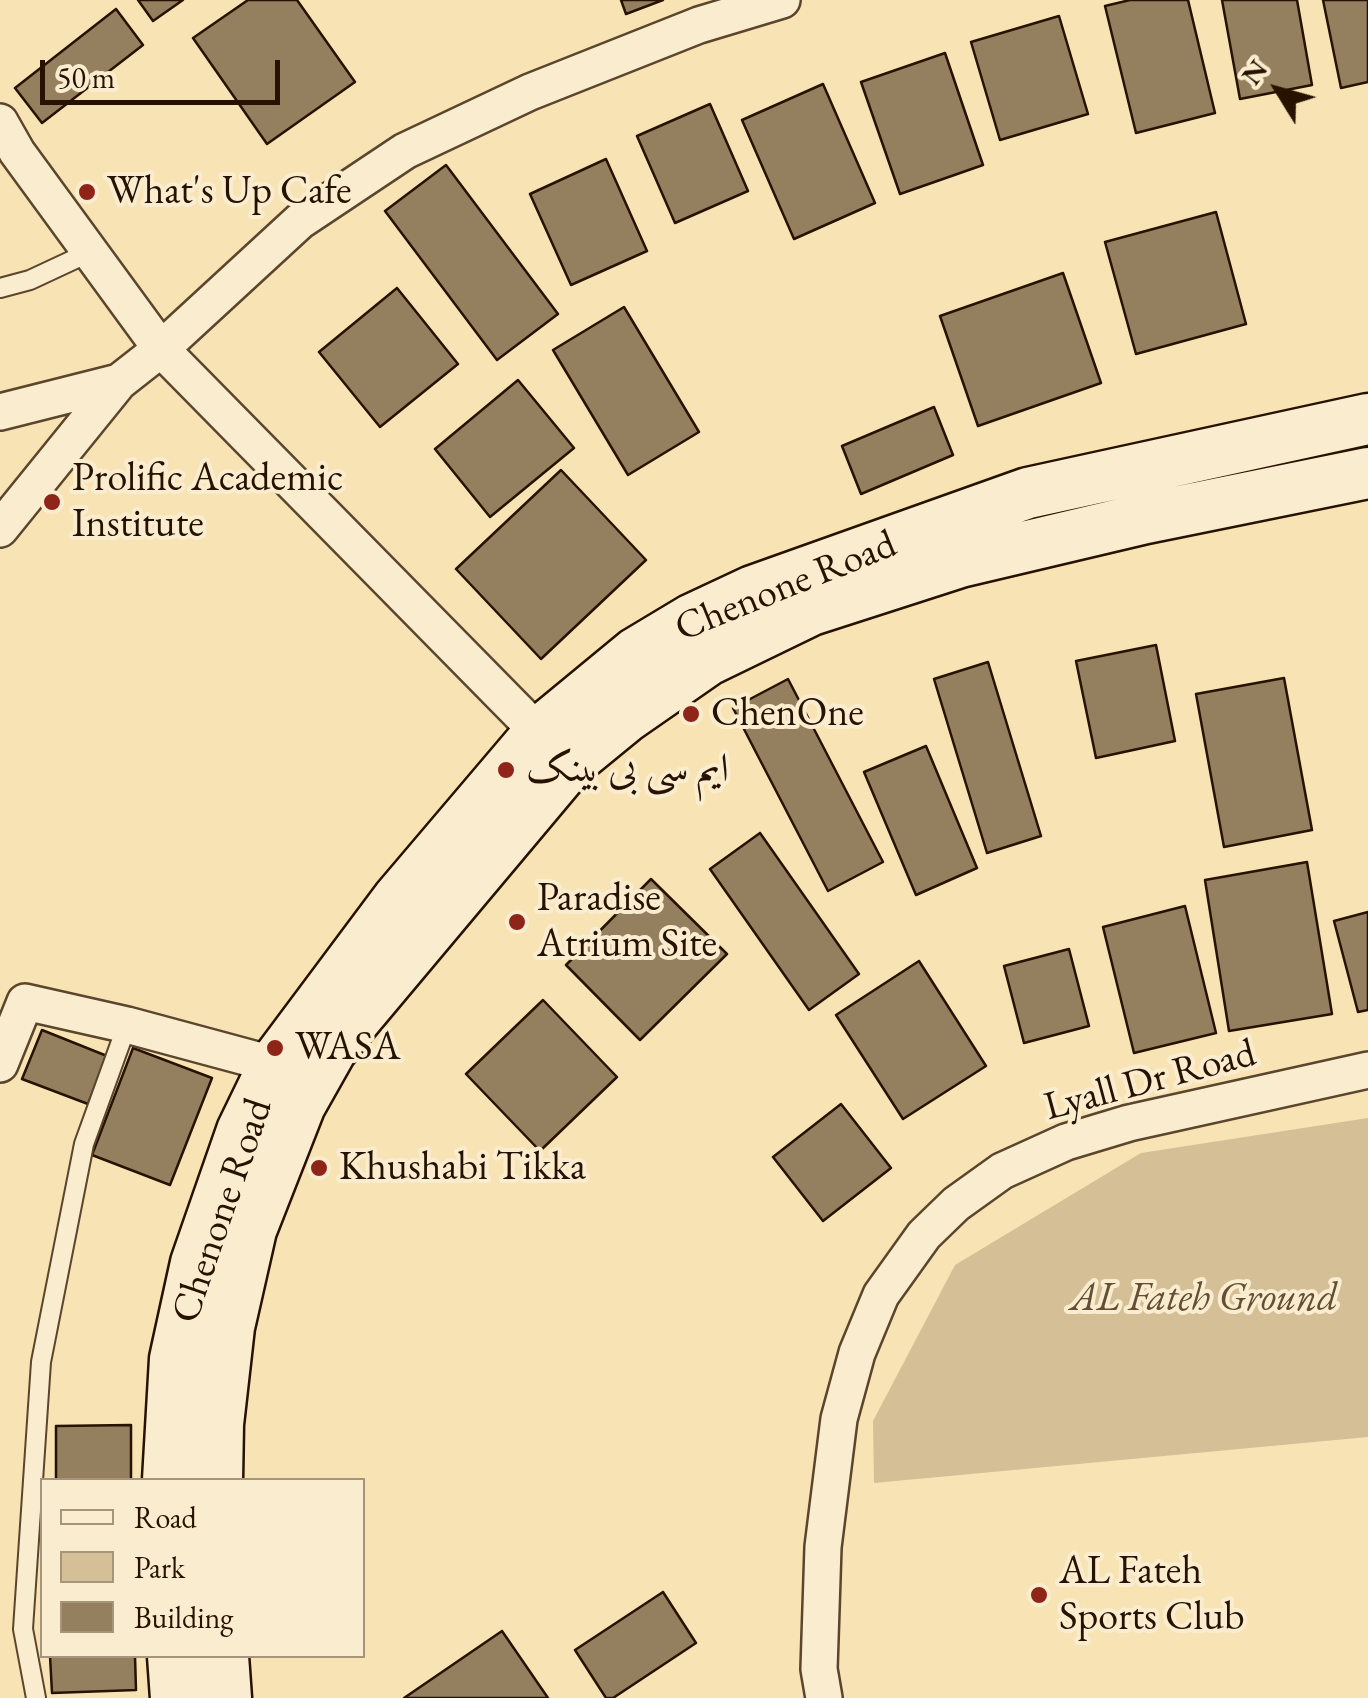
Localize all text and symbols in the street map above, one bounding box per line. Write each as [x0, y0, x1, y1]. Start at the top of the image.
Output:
scale bar [45, 40, 285, 102]
north arrow [1228, 40, 1328, 140]
text: N [1233, 52, 1275, 92]
text: 50 m [57, 58, 115, 97]
place label: What's Up Cafe [107, 168, 352, 216]
marker: What's Up Cafe [76, 181, 98, 203]
place label: Prolific Academic Institute [72, 455, 343, 549]
marker: Prolific Academic Institute [41, 491, 63, 513]
street label: Chenone Road [669, 521, 903, 653]
place label: ChenOne [711, 690, 864, 738]
marker: ChenOne [680, 703, 702, 725]
place label: ایم سی بی بینک [526, 746, 729, 794]
marker: ایم سی بی بینک [495, 759, 517, 781]
place label: Paradise Atrium Site [537, 875, 717, 969]
marker: Paradise Atrium Site [506, 911, 528, 933]
place label: WASA [295, 1024, 400, 1072]
street label: Lyall Dr Road [1039, 1030, 1261, 1132]
marker: WASA [264, 1037, 286, 1059]
street label: Chenone Road [162, 1093, 284, 1329]
place label: Khushabi Tikka [339, 1144, 586, 1192]
marker: Khushabi Tikka [308, 1157, 330, 1179]
park label: AL Fateh Ground [1070, 1275, 1338, 1323]
legend [40, 1478, 365, 1658]
text: Road [134, 1498, 197, 1537]
text: Park [134, 1548, 185, 1587]
place label: AL Fateh Sports Club [1059, 1548, 1245, 1642]
marker: AL Fateh Sports Club [1028, 1584, 1050, 1606]
text: Building [134, 1598, 233, 1637]

